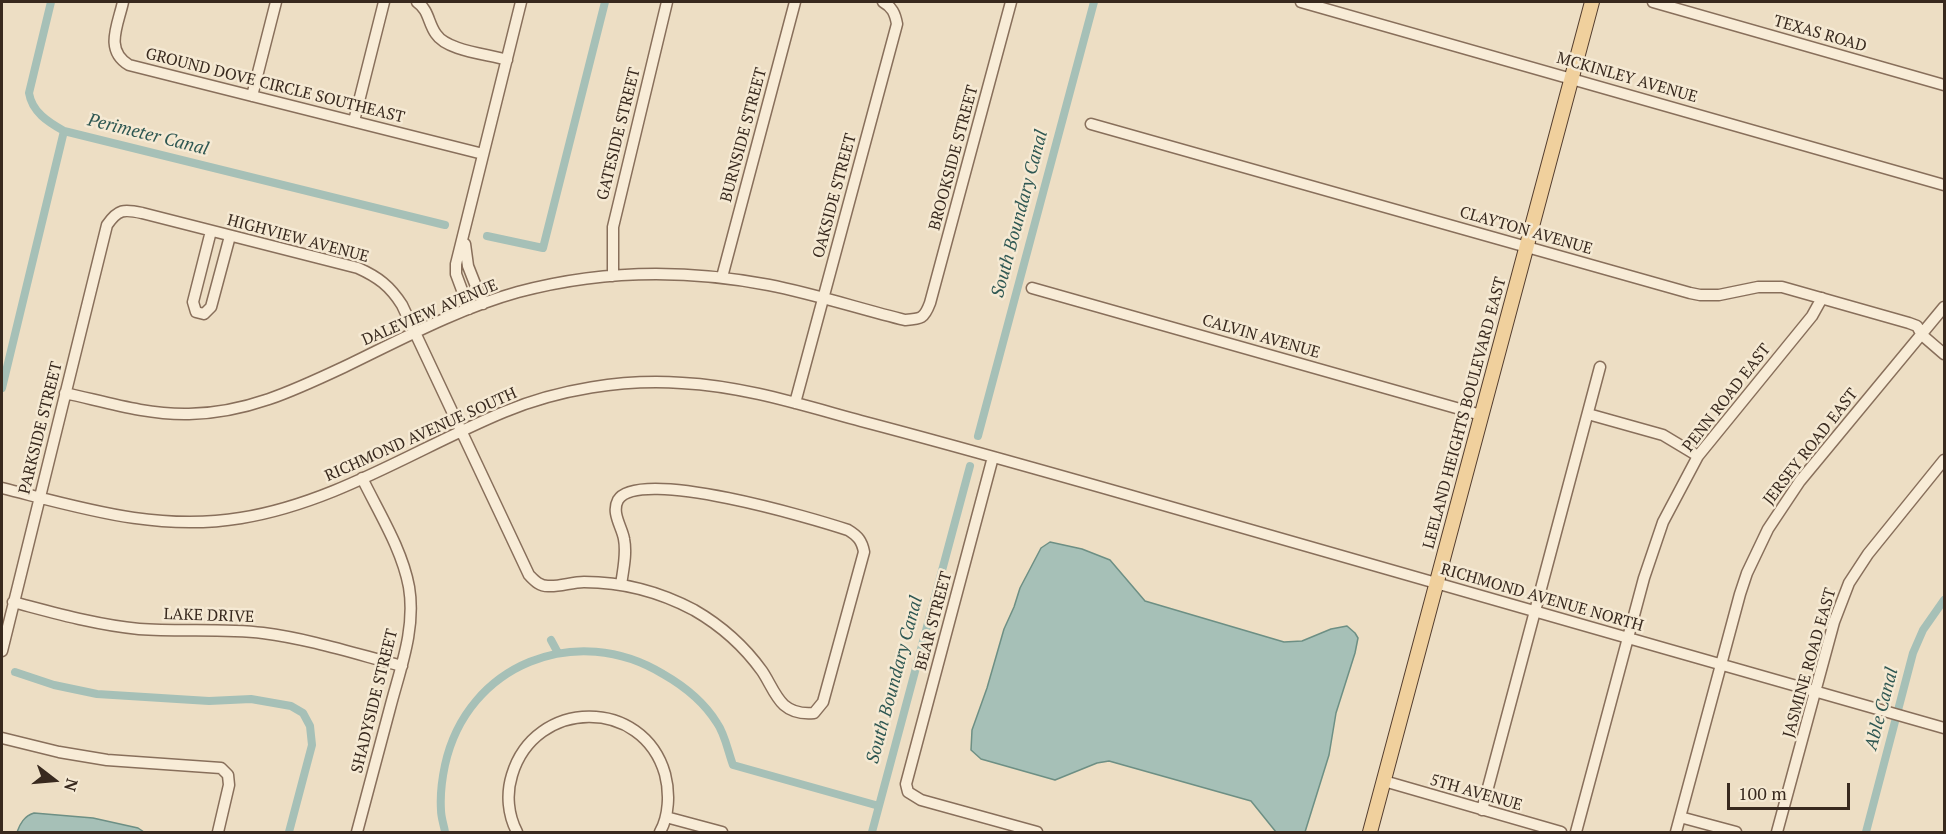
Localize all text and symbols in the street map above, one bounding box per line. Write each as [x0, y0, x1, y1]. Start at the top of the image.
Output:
street label: TEXAS ROAD [1771, 12, 1869, 56]
street label: GROUND DOVE CIRCLE SOUTHEAST [144, 44, 406, 128]
street label: MCKINLEY AVENUE [1554, 49, 1700, 107]
street label: GATESIDE STREET [593, 66, 645, 202]
street label: BURNSIDE STREET [717, 66, 771, 204]
street label: BROOKSIDE STREET [925, 83, 983, 233]
water label: Perimeter Canal [85, 110, 211, 160]
water label: South Boundary Canal [987, 128, 1053, 300]
street label: OAKSIDE STREET [809, 132, 861, 260]
street label: CLAYTON AVENUE [1457, 203, 1595, 259]
street label: HIGHVIEW AVENUE [225, 211, 371, 267]
street label: LEELAND HEIGHTS BOULEVARD EAST [1419, 275, 1511, 551]
street label: DALEVIEW AVENUE [359, 276, 501, 350]
street label: CALVIN AVENUE [1200, 311, 1322, 363]
street label: PENN ROAD EAST [1679, 340, 1775, 456]
street label: PARKSIDE STREET [15, 360, 67, 496]
street label: RICHMOND AVENUE SOUTH [322, 384, 520, 486]
street label: JERSEY ROAD EAST [1760, 385, 1862, 509]
street label: RICHMOND AVENUE NORTH [1438, 560, 1646, 636]
street label: BEAR STREET [912, 570, 956, 672]
street label: JASMINE ROAD EAST [1779, 586, 1841, 740]
water label: South Boundary Canal [862, 594, 928, 766]
street label: LAKE DRIVE [163, 605, 255, 627]
street label: SHADYSIDE STREET [348, 627, 402, 775]
water label: Able Canal [1861, 665, 1903, 753]
north arrow [24, 750, 84, 810]
street label: 5TH AVENUE [1428, 771, 1524, 815]
scale bar [1730, 771, 1853, 809]
text: N [59, 776, 84, 794]
text: 100 m [1738, 781, 1787, 805]

